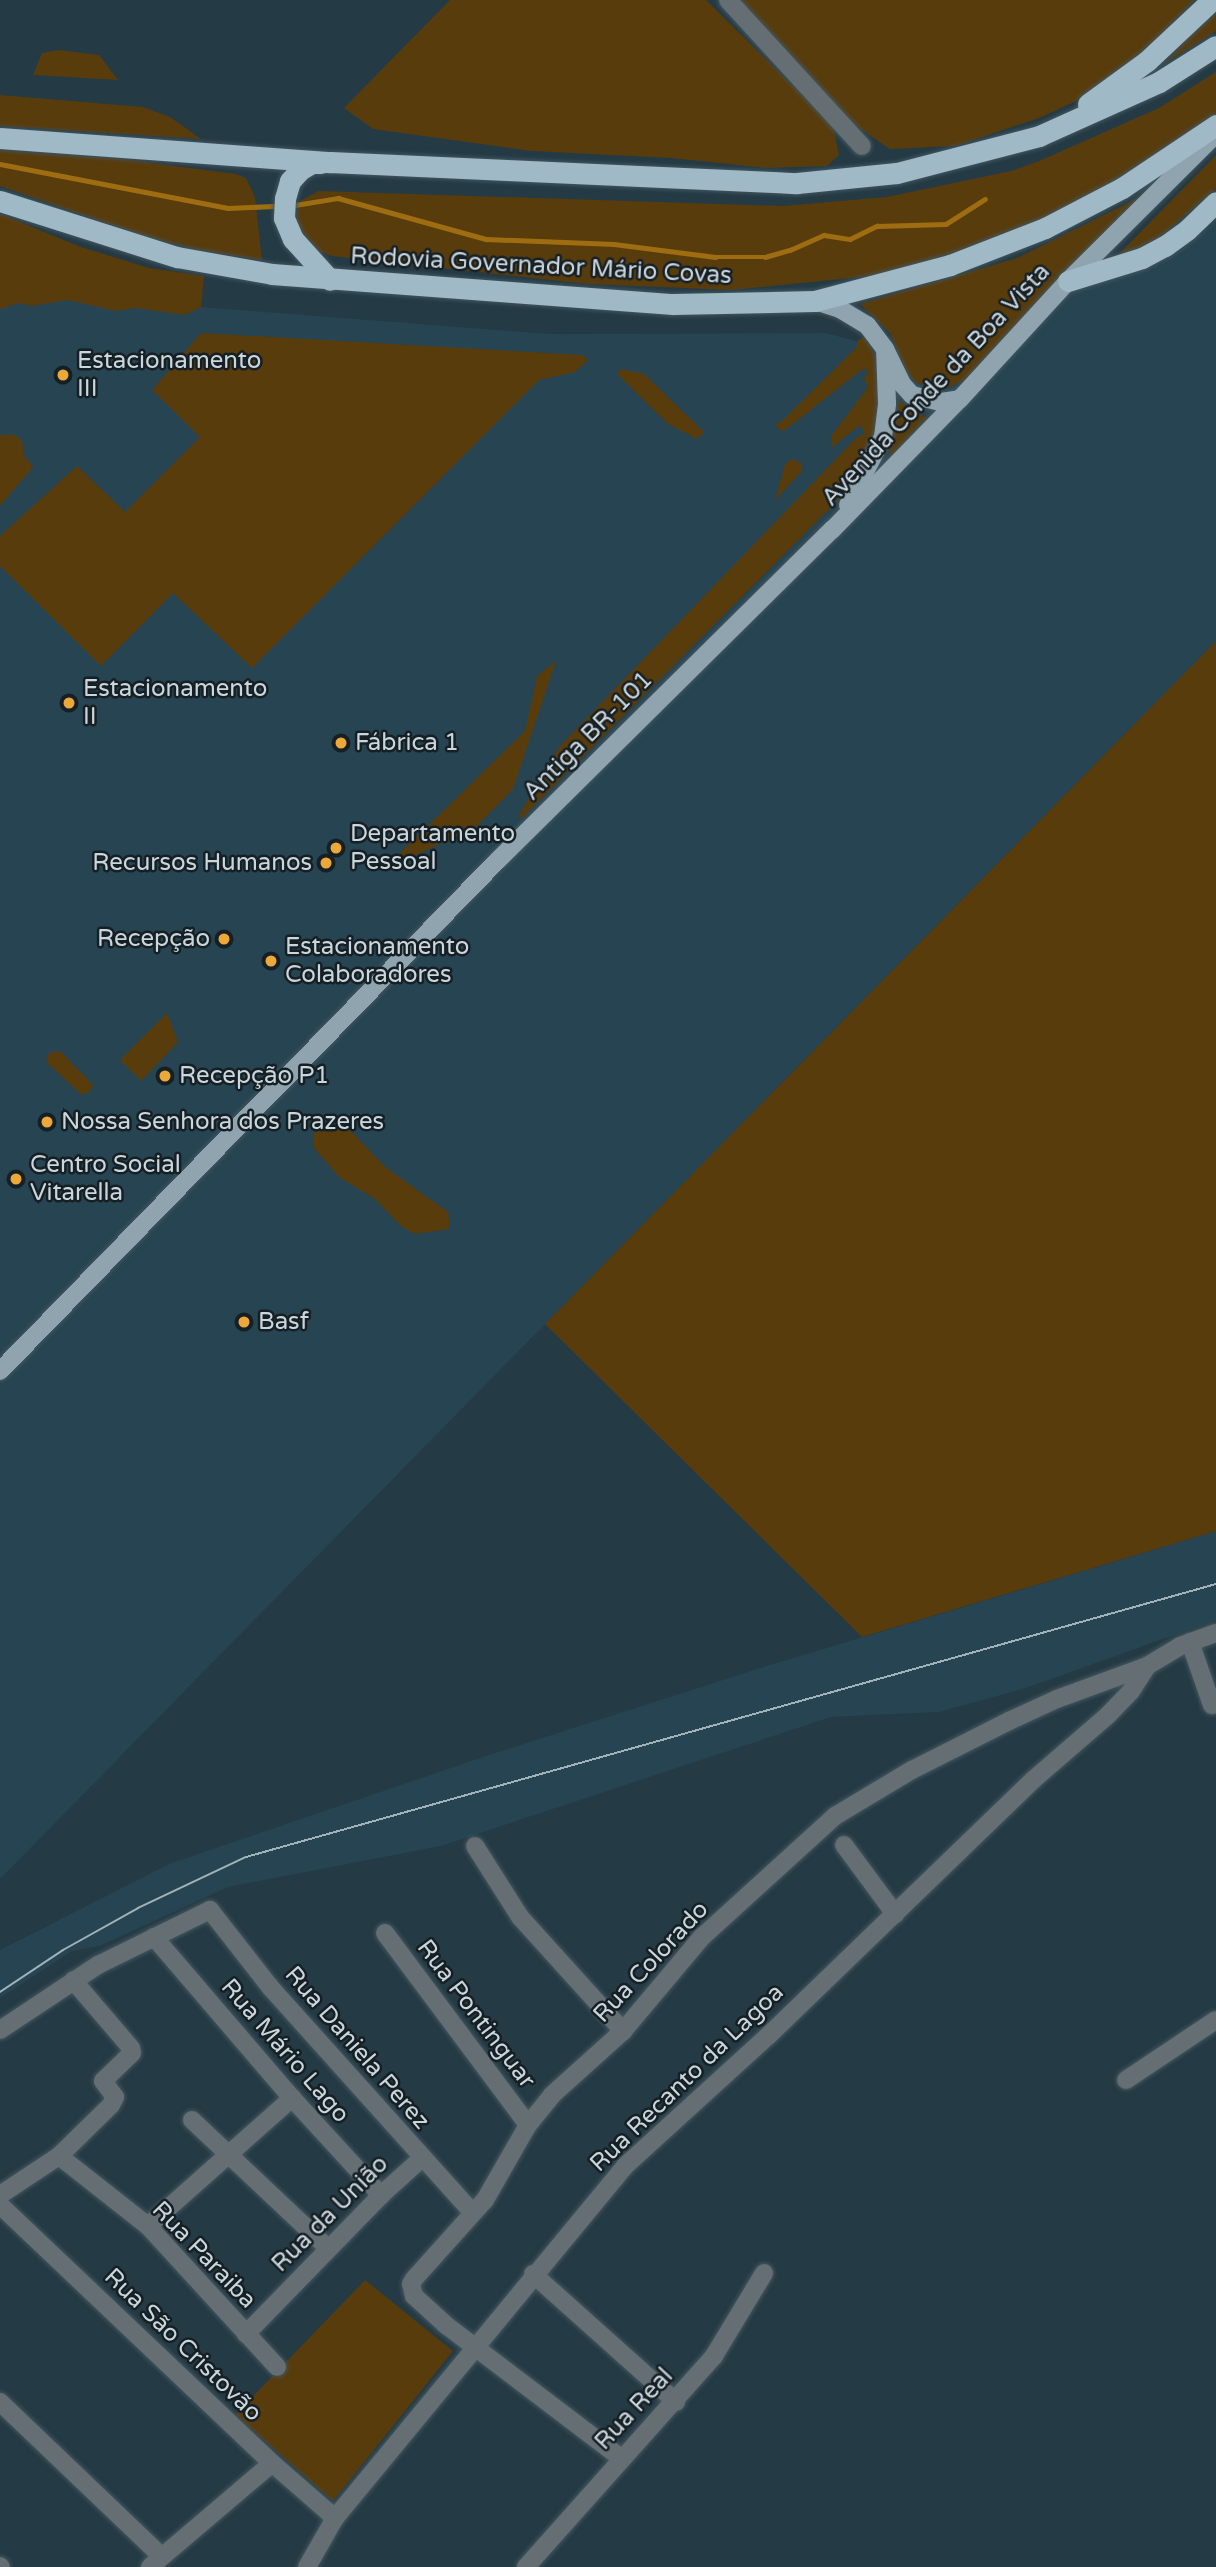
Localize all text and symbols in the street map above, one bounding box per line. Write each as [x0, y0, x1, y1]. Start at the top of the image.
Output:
street label: Rodovia Governador Mário Covas [350, 242, 732, 290]
street label: Avenida Conde da Boa Vista [816, 258, 1056, 512]
place label: Estacionamento III [77, 347, 261, 403]
marker: Estacionamento III [55, 367, 71, 383]
street label: Antiga BR-101 [517, 665, 659, 807]
place label: Estacionamento II [83, 675, 267, 731]
marker: Estacionamento II [61, 695, 77, 711]
place label: Fábrica 1 [355, 729, 459, 757]
marker: Fábrica 1 [333, 735, 349, 751]
place label: Departamento Pessoal [350, 820, 515, 876]
marker: Departamento Pessoal [328, 840, 344, 856]
place label: Recursos Humanos [92, 849, 312, 877]
marker: Recursos Humanos [318, 855, 334, 871]
place label: Recepção [97, 925, 210, 953]
marker: Recepção [216, 931, 232, 947]
place label: Estacionamento Colaboradores [285, 933, 469, 989]
marker: Estacionamento Colaboradores [263, 953, 279, 969]
place label: Recepção P1 [179, 1062, 329, 1090]
marker: Recepção P1 [157, 1068, 173, 1084]
place label: Nossa Senhora dos Prazeres [61, 1108, 384, 1136]
marker: Nossa Senhora dos Prazeres [39, 1114, 55, 1130]
place label: Centro Social Vitarella [30, 1151, 181, 1207]
marker: Centro Social Vitarella [8, 1171, 24, 1187]
place label: Basf [258, 1308, 309, 1336]
marker: Basf [236, 1314, 252, 1330]
street label: Rua Colorado [588, 1895, 714, 2029]
street label: Rua Pontinguar [411, 1934, 541, 2094]
street label: Rua Daniela Perez [278, 1961, 436, 2135]
street label: Rua Mário Lago [215, 1973, 355, 2129]
street label: Rua Recanto da Lagoa [584, 1978, 790, 2178]
street label: Rua da União [266, 2150, 394, 2278]
street label: Rua Paraiba [146, 2195, 262, 2315]
street label: Rua São Cristovão [98, 2262, 268, 2428]
street label: Rua Real [589, 2362, 679, 2456]

